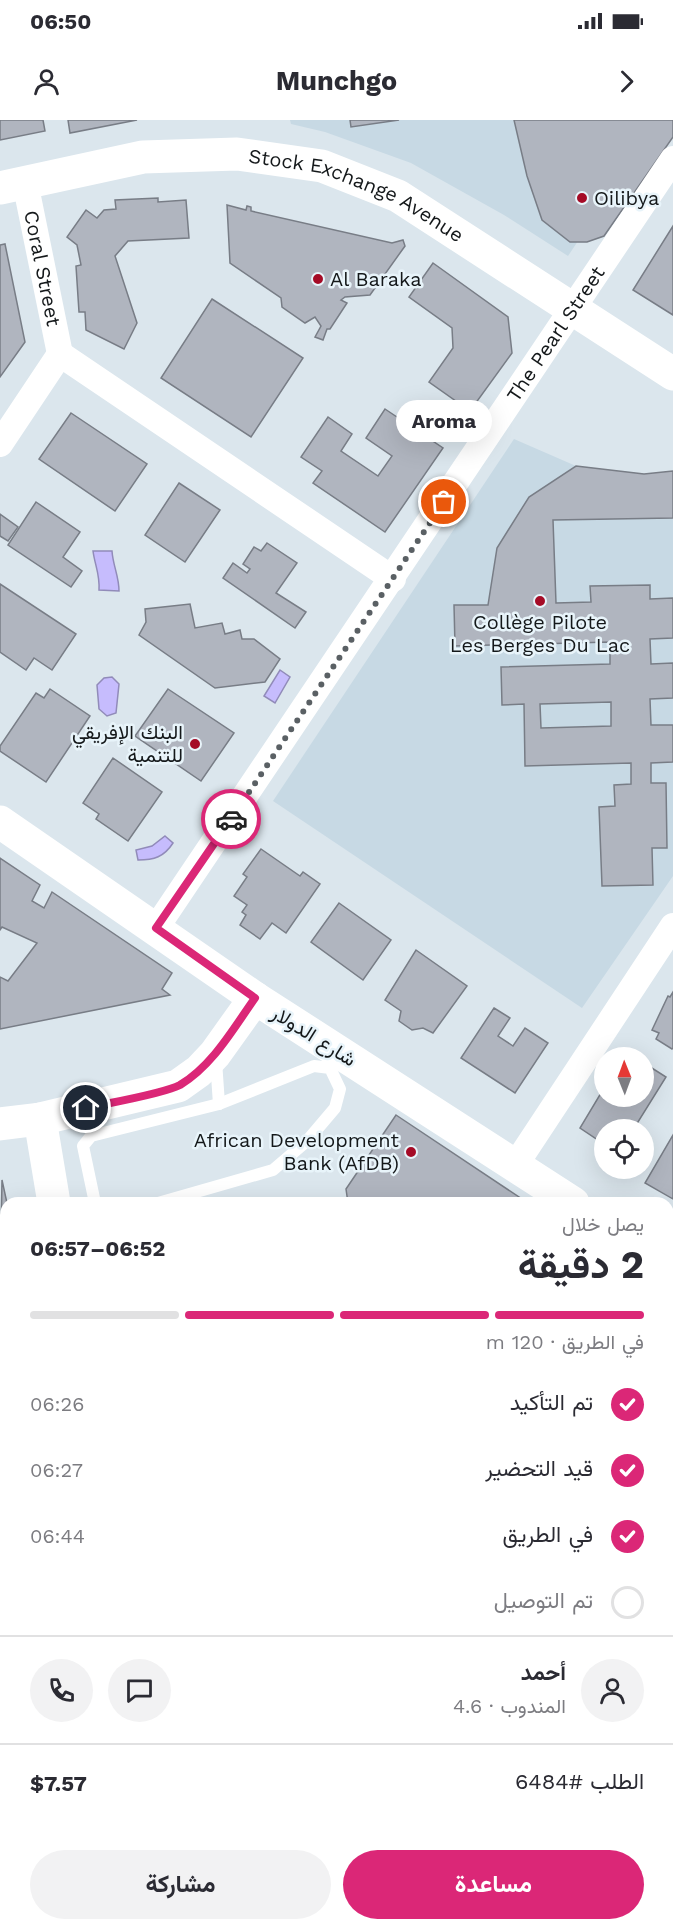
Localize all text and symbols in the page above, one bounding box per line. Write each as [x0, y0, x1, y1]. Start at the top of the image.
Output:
text: 06:50 [30, 9, 91, 34]
icon: person [30, 65, 63, 98]
text: Munchgo [276, 65, 397, 97]
icon: forward [610, 65, 643, 98]
street label: Stock Exchange Avenue [247, 144, 468, 247]
place label: Oilibya [594, 186, 659, 210]
marker: Oilibya [575, 191, 589, 205]
street label: Coral Street [19, 208, 66, 329]
street label: The Pearl Street [501, 261, 610, 406]
place label: Al Baraka [330, 267, 421, 291]
marker: Al Baraka [311, 272, 325, 286]
callout: Aroma [396, 400, 492, 442]
text: Aroma [412, 409, 476, 433]
pin [418, 476, 469, 527]
icon: bag [427, 485, 460, 518]
marker: Collège Pilote Les Berges Du Lac [533, 594, 547, 608]
place label: Collège Pilote Les Berges Du Lac [450, 610, 630, 657]
place label: البنك الإفريقي للتنمية [72, 720, 183, 767]
marker: البنك الإفريقي للتنمية [188, 737, 202, 751]
courier [201, 789, 261, 849]
icon: car [215, 803, 248, 836]
street label: شارع الدولار [265, 1000, 361, 1073]
north arrow [594, 1047, 654, 1107]
map controls [594, 1047, 654, 1179]
pin [60, 1082, 111, 1133]
icon: home [69, 1091, 102, 1124]
button: locate [594, 1119, 654, 1179]
place label: African Development Bank (AfDB) [194, 1128, 400, 1175]
marker: African Development Bank (AfDB) [404, 1145, 418, 1159]
text: يصل خلال [562, 1212, 644, 1236]
text: 06:52–06:57 [30, 1236, 165, 1261]
text: 2 دقيقة [518, 1242, 644, 1287]
text: في الطريق · 120 m [486, 1330, 644, 1354]
icon: check [611, 1388, 644, 1421]
text: تم التأكيد [510, 1390, 593, 1415]
text: 06:26 [30, 1392, 84, 1416]
icon: check [611, 1454, 644, 1487]
text: قيد التحضير [485, 1456, 593, 1481]
text: 06:27 [30, 1458, 83, 1482]
icon: check [611, 1520, 644, 1553]
text: في الطريق [503, 1522, 593, 1547]
text: 06:44 [30, 1524, 85, 1548]
text: تم التوصيل [494, 1588, 593, 1613]
button: phone [30, 1659, 93, 1722]
button: chat [108, 1659, 171, 1722]
button: person [581, 1659, 644, 1722]
text: أحمد [521, 1660, 566, 1685]
text: المندوب · 4.6 [453, 1694, 566, 1718]
text: الطلب #6484 [515, 1769, 644, 1794]
text: $7.57 [30, 1771, 87, 1796]
button: مشاركة [30, 1850, 331, 1919]
button: مساعدة [343, 1850, 644, 1919]

